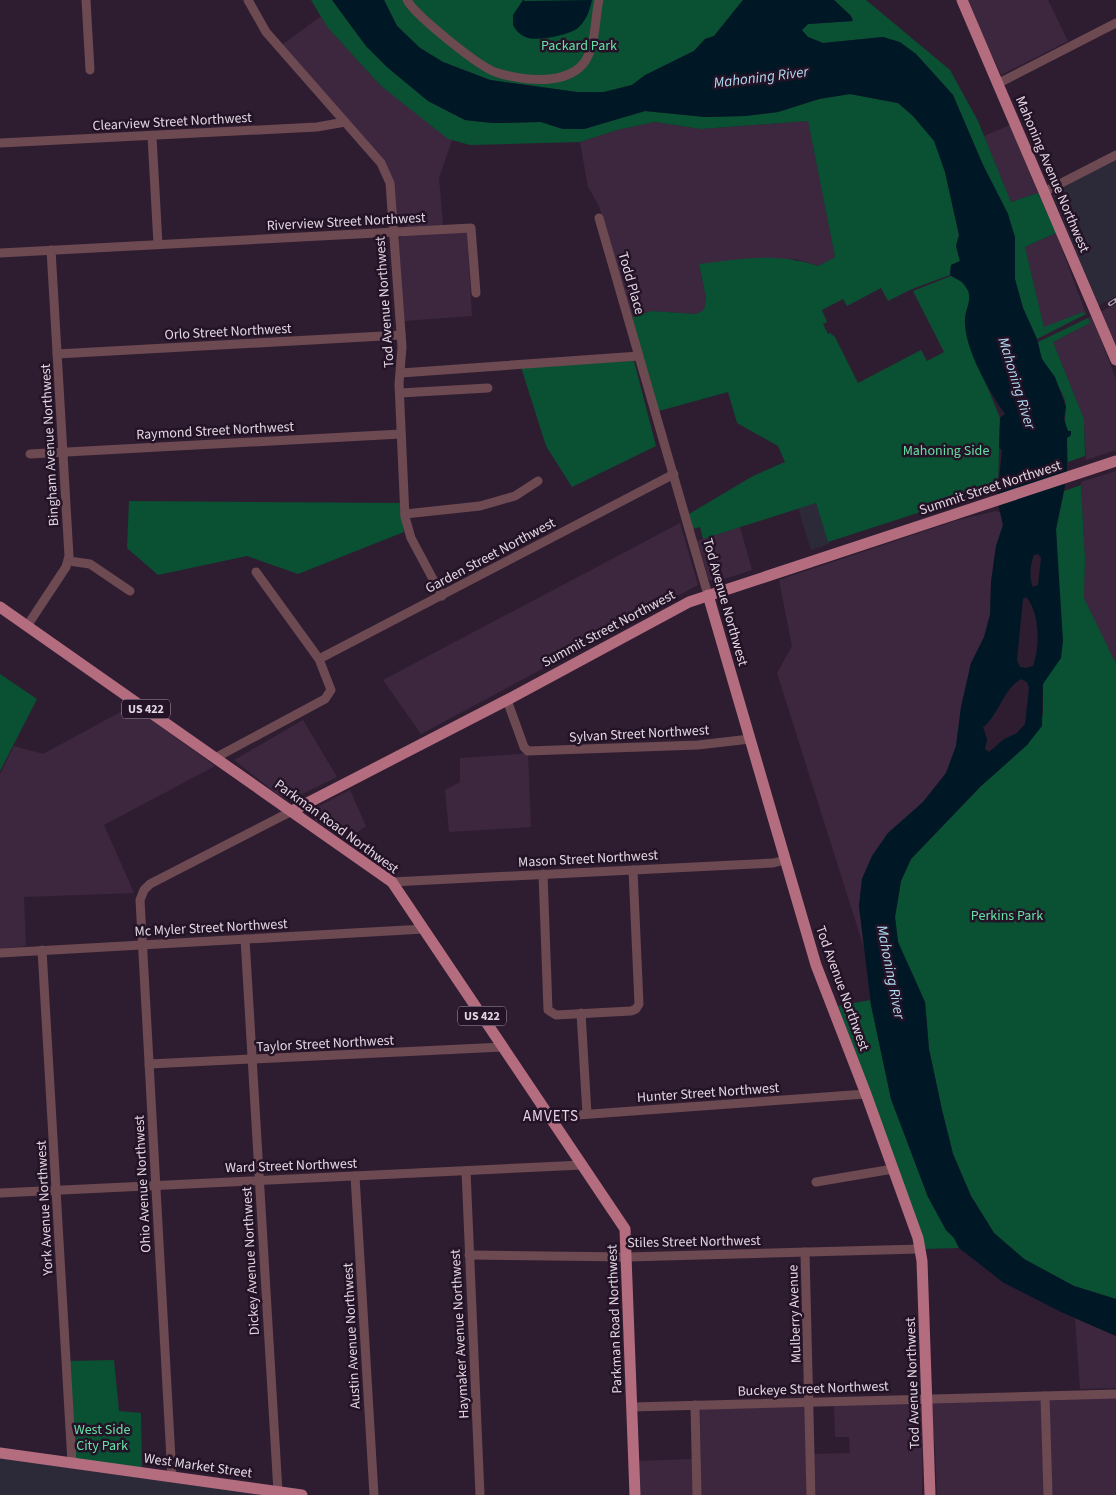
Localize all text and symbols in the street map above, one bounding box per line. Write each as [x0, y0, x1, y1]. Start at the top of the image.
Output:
park label: Packard Park [541, 36, 617, 56]
water label: Mahoning River [712, 61, 810, 94]
street label: Mahoning Avenue Northwest [1010, 93, 1094, 256]
street label: Clearview Street Northwest [92, 108, 252, 136]
street label: Riverview Street Northwest [266, 208, 426, 236]
street label: Tod Avenue Northwest [370, 235, 400, 368]
street label: Todd Place [613, 250, 649, 317]
street label: Orlo Street Northwest [164, 319, 292, 345]
water label: Mahoning River [993, 335, 1041, 433]
street label: Bingham Avenue Northwest [36, 363, 64, 527]
street label: Raymond Street Northwest [136, 417, 295, 445]
park label: Mahoning Side [903, 441, 989, 461]
street label: Summit Street Northwest [917, 455, 1064, 520]
street label: Garden Street Northwest [422, 513, 559, 599]
street label: Tod Avenue Northwest [697, 536, 753, 669]
street label: Summit Street Northwest [538, 585, 679, 673]
road number: US 422 [122, 700, 170, 719]
street label: Sylvan Street Northwest [568, 720, 710, 748]
street label: Parkman Road Northwest [270, 775, 403, 879]
street label: Mason Street Northwest [518, 845, 659, 873]
park label: Perkins Park [971, 906, 1043, 926]
street label: Mc Myler Street Northwest [134, 914, 288, 942]
street label: Tod Avenue Northwest [810, 923, 874, 1054]
water label: Mahoning River [871, 923, 910, 1022]
road number: US 422 [458, 1006, 506, 1026]
street label: Taylor Street Northwest [256, 1030, 395, 1058]
street label: Hunter Street Northwest [636, 1078, 780, 1108]
district label: AMVETS [523, 1106, 579, 1127]
street label: Ohio Avenue Northwest [129, 1114, 157, 1253]
street label: York Avenue Northwest [31, 1140, 59, 1277]
street label: Ward Street Northwest [225, 1154, 358, 1178]
street label: Dickey Avenue Northwest [237, 1186, 265, 1336]
street label: Stiles Street Northwest [627, 1231, 761, 1253]
street label: Parkman Road Northwest [602, 1244, 628, 1394]
street label: Haymaker Avenue Northwest [446, 1248, 474, 1419]
street label: Austin Avenue Northwest [338, 1262, 366, 1410]
street label: Mulberry Avenue [783, 1264, 807, 1364]
street label: Tod Avenue Northwest [901, 1316, 925, 1449]
street label: Buckeye Street Northwest [737, 1376, 889, 1402]
park label: West Side City Park [74, 1420, 130, 1456]
street label: West Market Street [142, 1448, 254, 1484]

